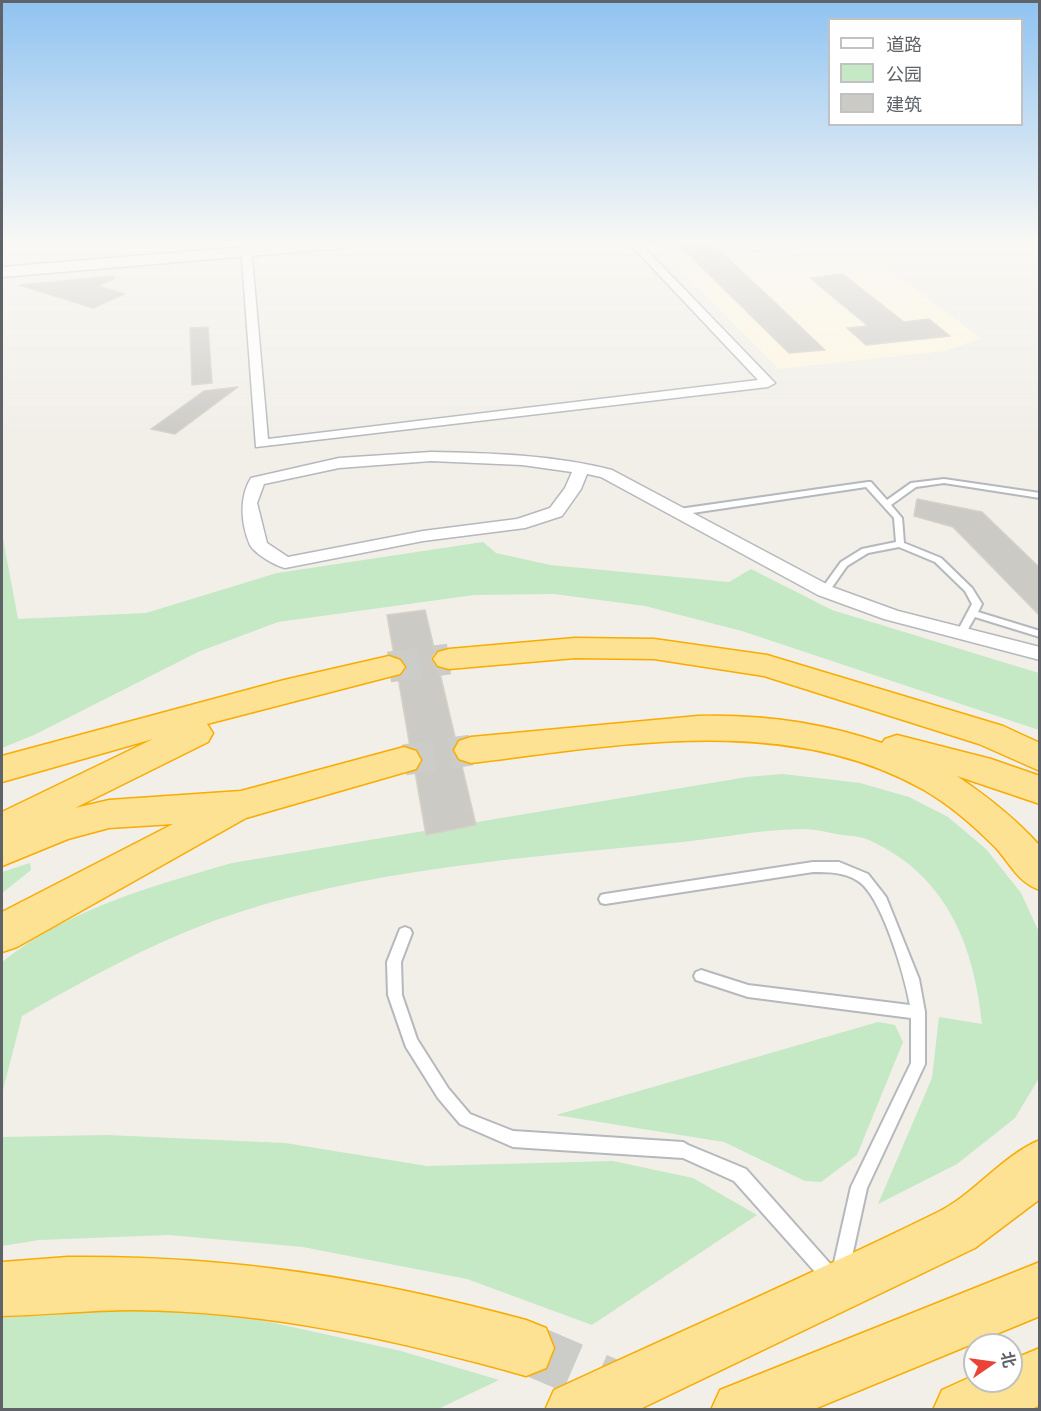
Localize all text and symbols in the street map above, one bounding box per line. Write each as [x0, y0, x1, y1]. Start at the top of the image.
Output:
legend [828, 18, 1023, 126]
text: 道路 [886, 34, 922, 55]
text: 公园 [886, 64, 922, 85]
text: 建筑 [886, 94, 922, 115]
north arrow [963, 1333, 1023, 1393]
text: 北 [998, 1350, 1019, 1369]

